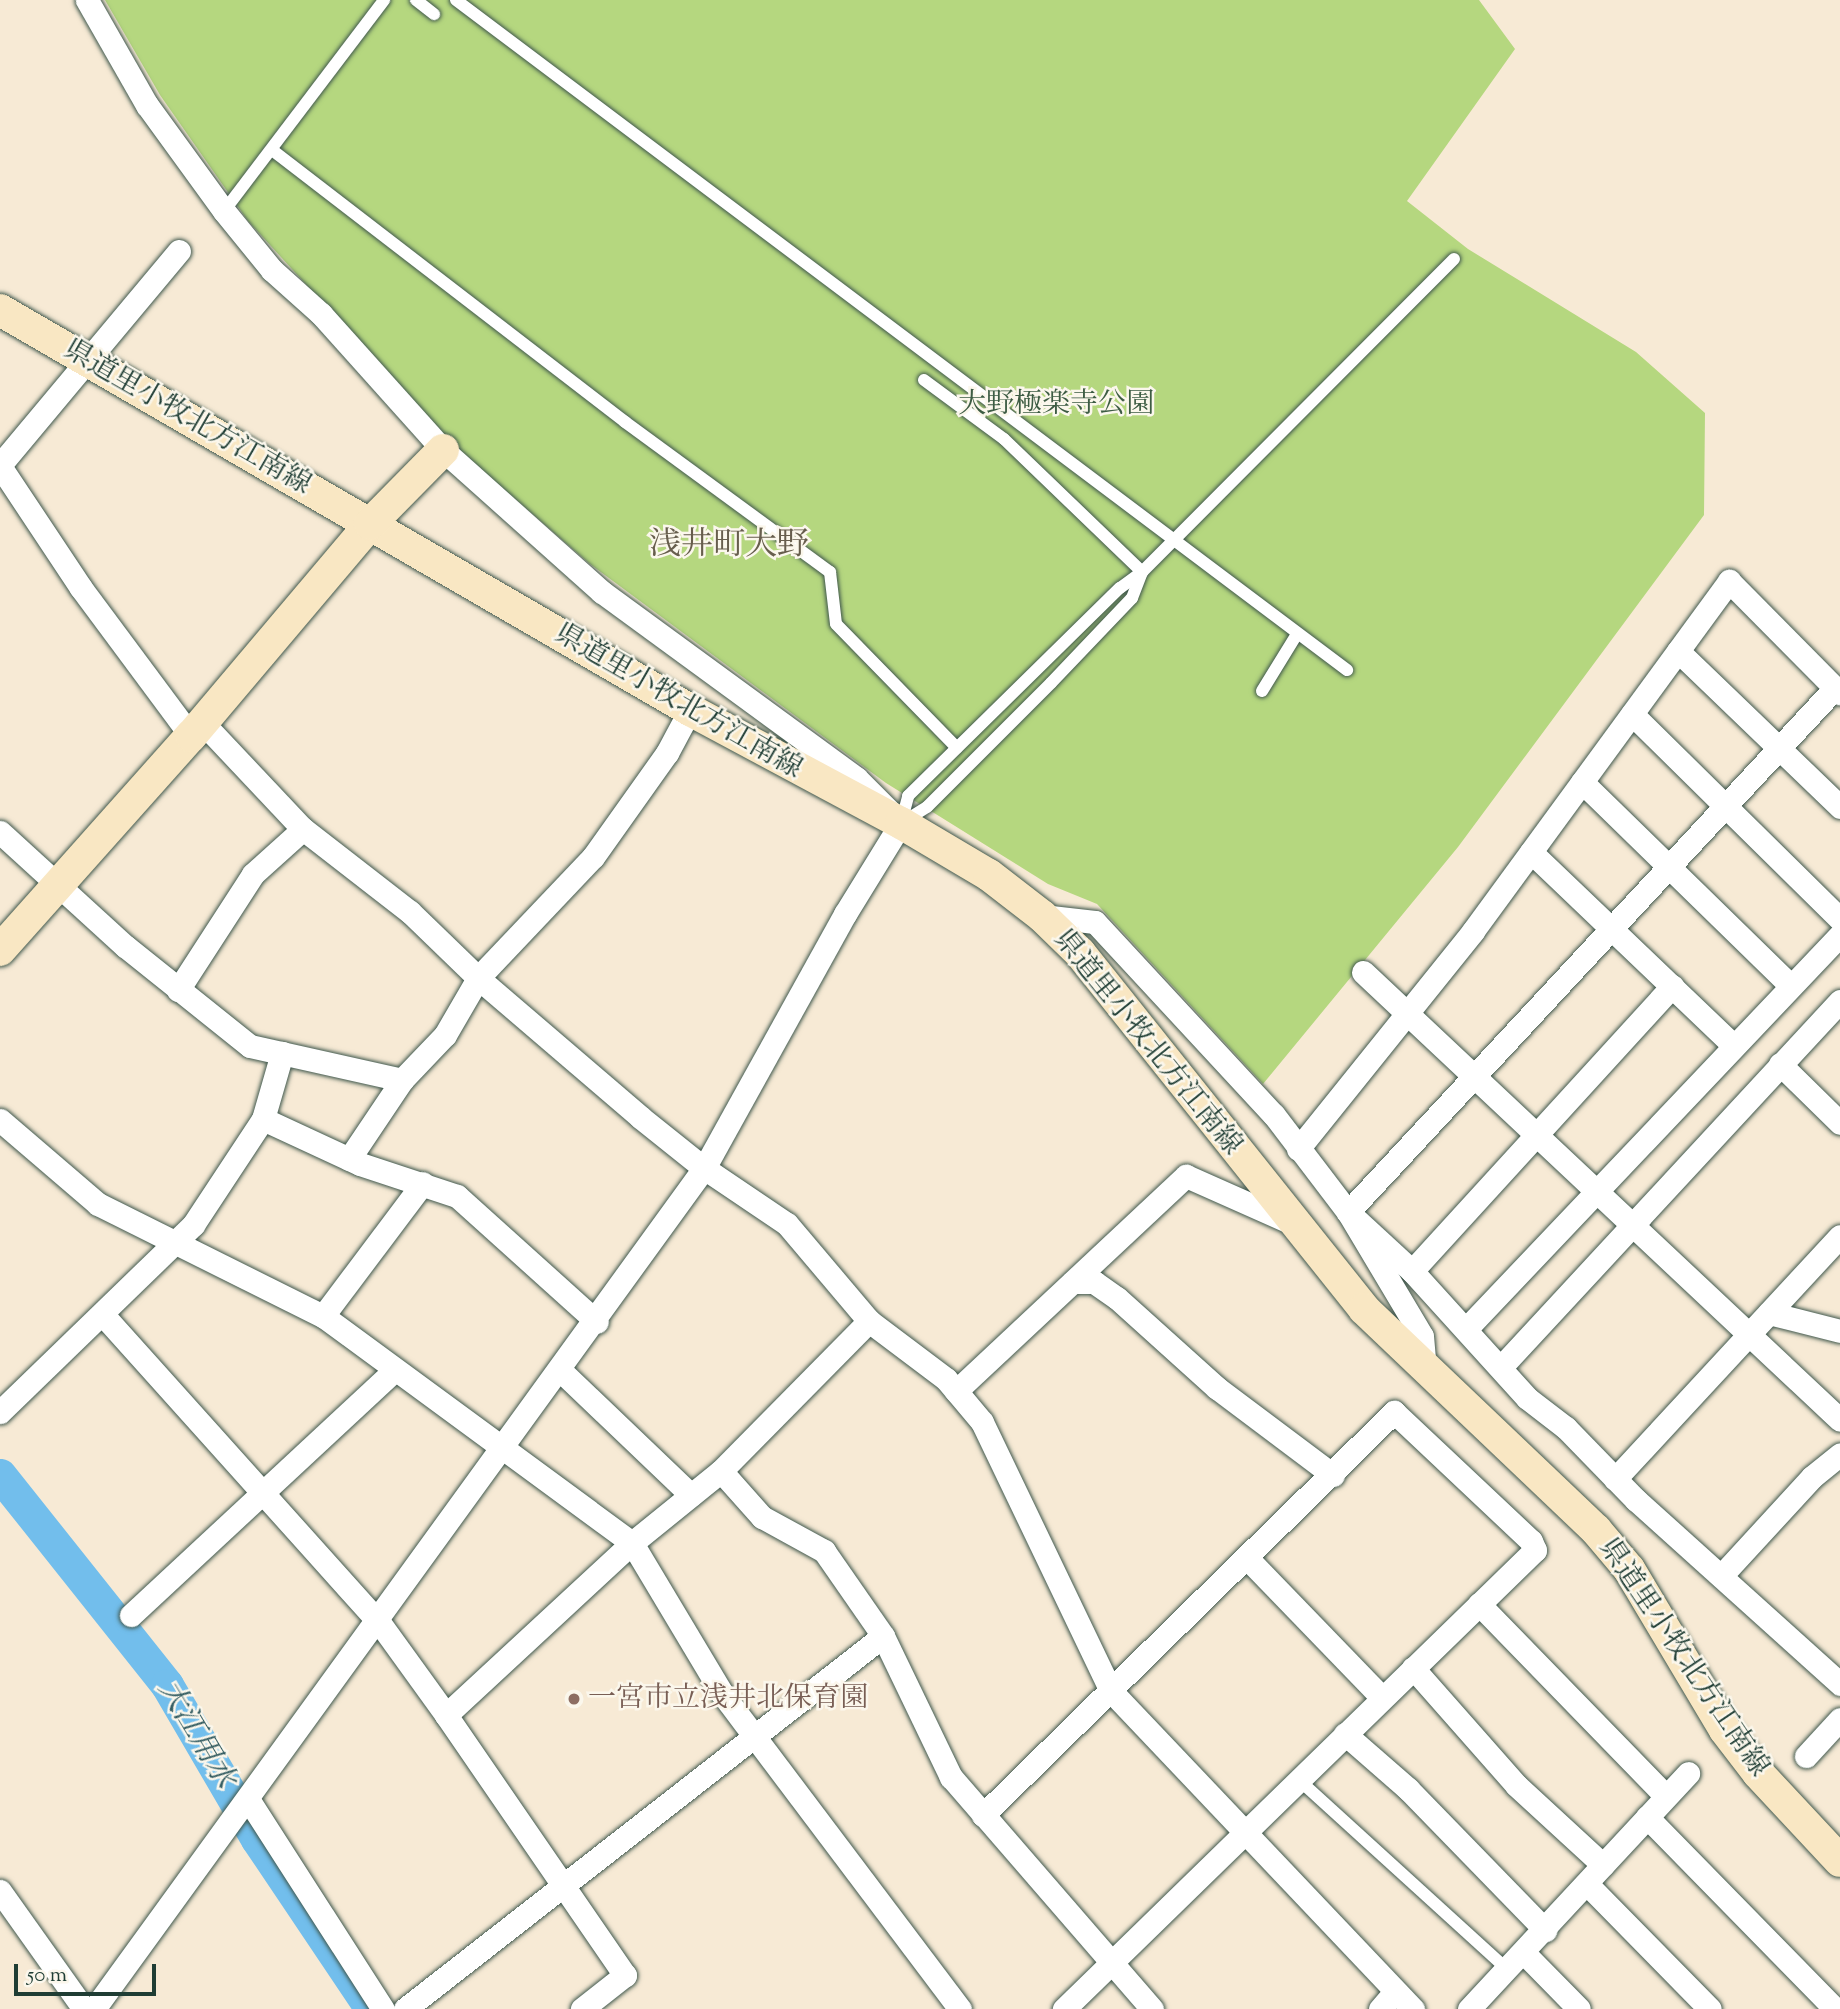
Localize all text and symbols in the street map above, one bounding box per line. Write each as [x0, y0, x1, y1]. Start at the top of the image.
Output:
street label: 県道里小牧北方江南線 [57, 333, 317, 503]
park label: 大野極楽寺公園 [958, 388, 1154, 422]
district label: 浅井町大野 [649, 527, 809, 565]
street label: 県道里小牧北方江南線 [548, 617, 808, 787]
street label: 県道里小牧北方江南線 [1046, 924, 1248, 1162]
street label: 県道里小牧北方江南線 [1591, 1533, 1775, 1783]
water label: 大江用水 [149, 1674, 241, 1796]
place label: 一宮市立浅井北保育園 [588, 1682, 868, 1716]
marker: 一宮市立浅井北保育園 [566, 1691, 582, 1707]
scale bar [18, 1950, 159, 1994]
text: 50 m [27, 1961, 67, 1991]

